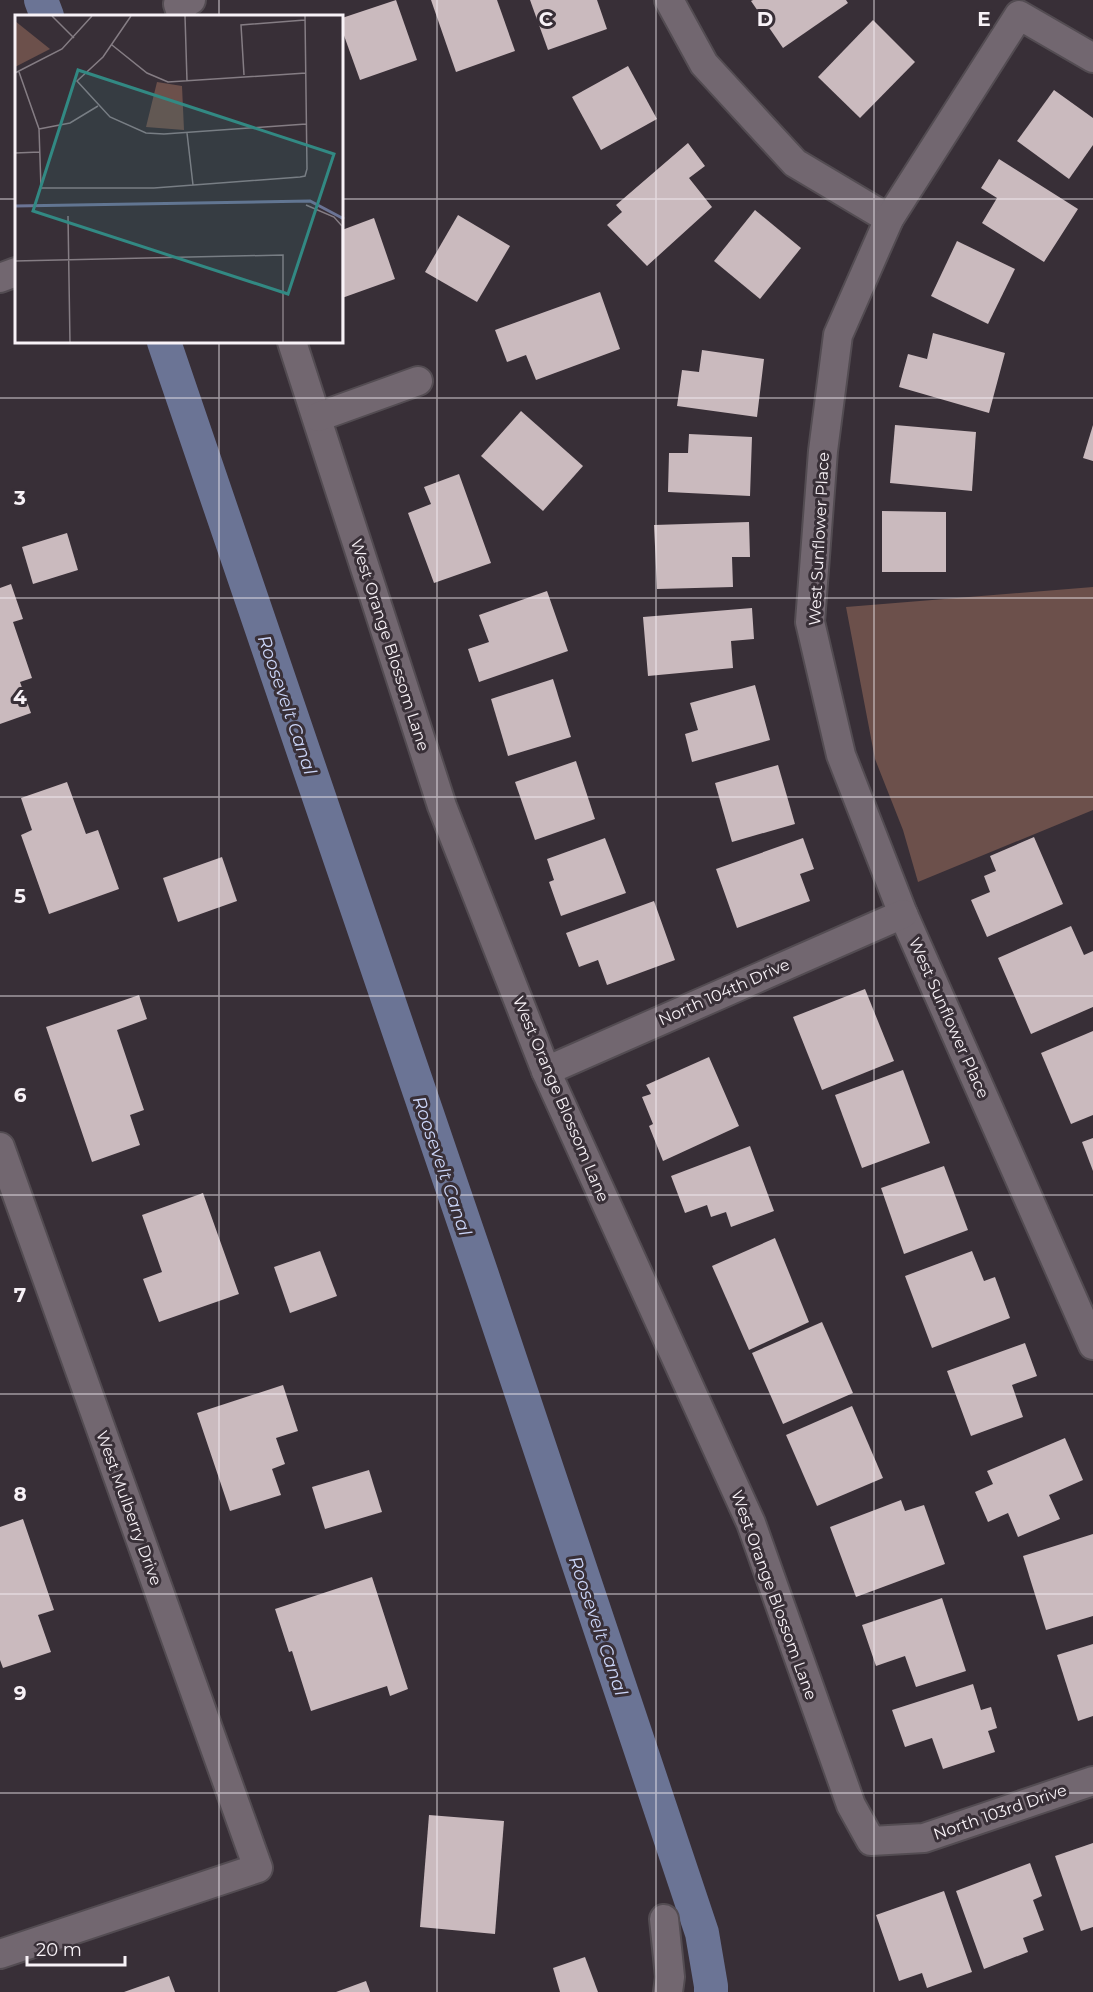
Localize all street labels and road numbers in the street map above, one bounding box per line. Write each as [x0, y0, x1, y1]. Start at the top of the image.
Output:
street label: West Sunflower Place [805, 452, 833, 626]
street label: West Orange Blossom Lane [347, 537, 433, 753]
street label: West Sunflower Place [905, 935, 993, 1101]
street label: North 104th Drive [655, 955, 793, 1029]
street label: West Orange Blossom Lane [509, 993, 613, 1205]
street label: West Mulberry Drive [92, 1428, 166, 1588]
street label: West Orange Blossom Lane [727, 1487, 821, 1703]
street label: North 103rd Drive [931, 1780, 1069, 1844]

